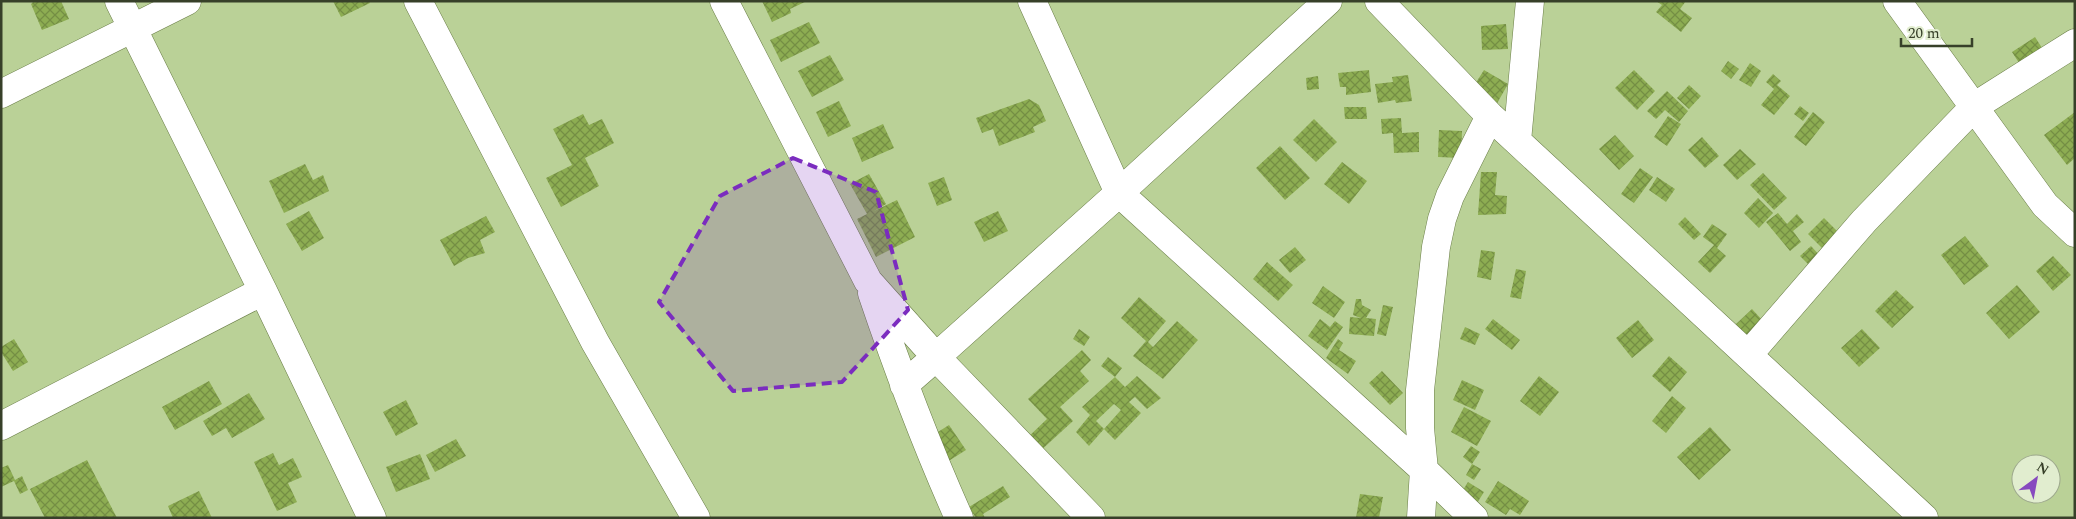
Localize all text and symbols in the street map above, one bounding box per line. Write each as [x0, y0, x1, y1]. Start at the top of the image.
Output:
scale bar [1901, 15, 1972, 47]
text: 20 m [1908, 22, 1940, 45]
north arrow [2011, 454, 2061, 504]
text: N [2032, 456, 2053, 480]

